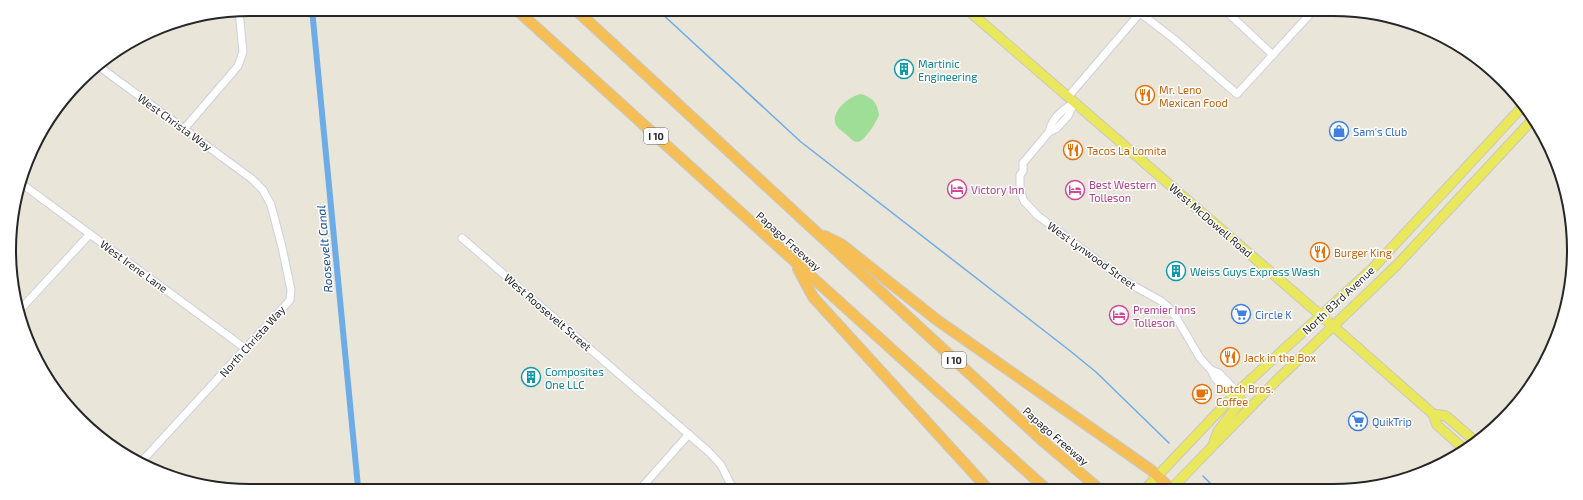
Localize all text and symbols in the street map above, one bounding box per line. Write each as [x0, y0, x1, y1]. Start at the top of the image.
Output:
place label: Martinic Engineering [918, 57, 977, 83]
building icon: Martinic Engineering [893, 58, 915, 80]
place label: Mr. Leno Mexican Food [1159, 83, 1228, 109]
restaurant icon: Mr. Leno Mexican Food [1134, 84, 1156, 106]
street label: West Christa Way [135, 91, 215, 153]
shop icon: Sam's Club [1328, 120, 1350, 142]
place label: Sam's Club [1353, 125, 1407, 138]
road number: I 10 [644, 128, 668, 144]
restaurant icon: Tacos La Lomita [1062, 139, 1084, 161]
place label: Tacos La Lomita [1087, 144, 1167, 157]
hotel icon: Victory Inn [946, 178, 968, 200]
place label: Best Western Tolleson [1089, 178, 1156, 204]
hotel icon: Best Western Tolleson [1064, 179, 1086, 201]
street label: West McDowell Road [1167, 180, 1255, 260]
place label: Victory Inn [971, 183, 1024, 196]
water label: Roosevelt Canal [313, 205, 335, 293]
street label: Papago Freeway [754, 209, 824, 274]
street label: West Lynwood Street [1045, 218, 1139, 292]
street label: West Irene Lane [98, 237, 170, 295]
restaurant icon: Burger King [1309, 241, 1331, 263]
place label: Burger King [1334, 246, 1392, 259]
building icon: Weiss Guys Express Wash [1165, 260, 1187, 282]
street label: North 83rd Avenue [1299, 263, 1377, 337]
place label: Weiss Guys Express Wash [1190, 265, 1320, 278]
street label: West Roosevelt Street [502, 271, 594, 353]
street label: North Christa Way [217, 303, 288, 379]
place label: Premier Inns Tolleson [1133, 303, 1196, 329]
supermarket icon: Circle K [1230, 303, 1252, 325]
hotel icon: Premier Inns Tolleson [1108, 304, 1130, 326]
place label: Circle K [1255, 308, 1292, 321]
restaurant icon: Jack in the Box [1219, 346, 1241, 368]
place label: Jack in the Box [1244, 351, 1316, 364]
road number: I 10 [942, 352, 966, 368]
place label: Composites One LLC [545, 365, 604, 391]
building icon: Composites One LLC [520, 366, 542, 388]
place label: Dutch Bros. Coffee [1216, 382, 1273, 408]
cafe icon: Dutch Bros. Coffee [1191, 383, 1213, 405]
street label: Papago Freeway [1021, 404, 1091, 468]
supermarket icon: QuikTrip [1347, 410, 1369, 432]
place label: QuikTrip [1372, 415, 1412, 429]

